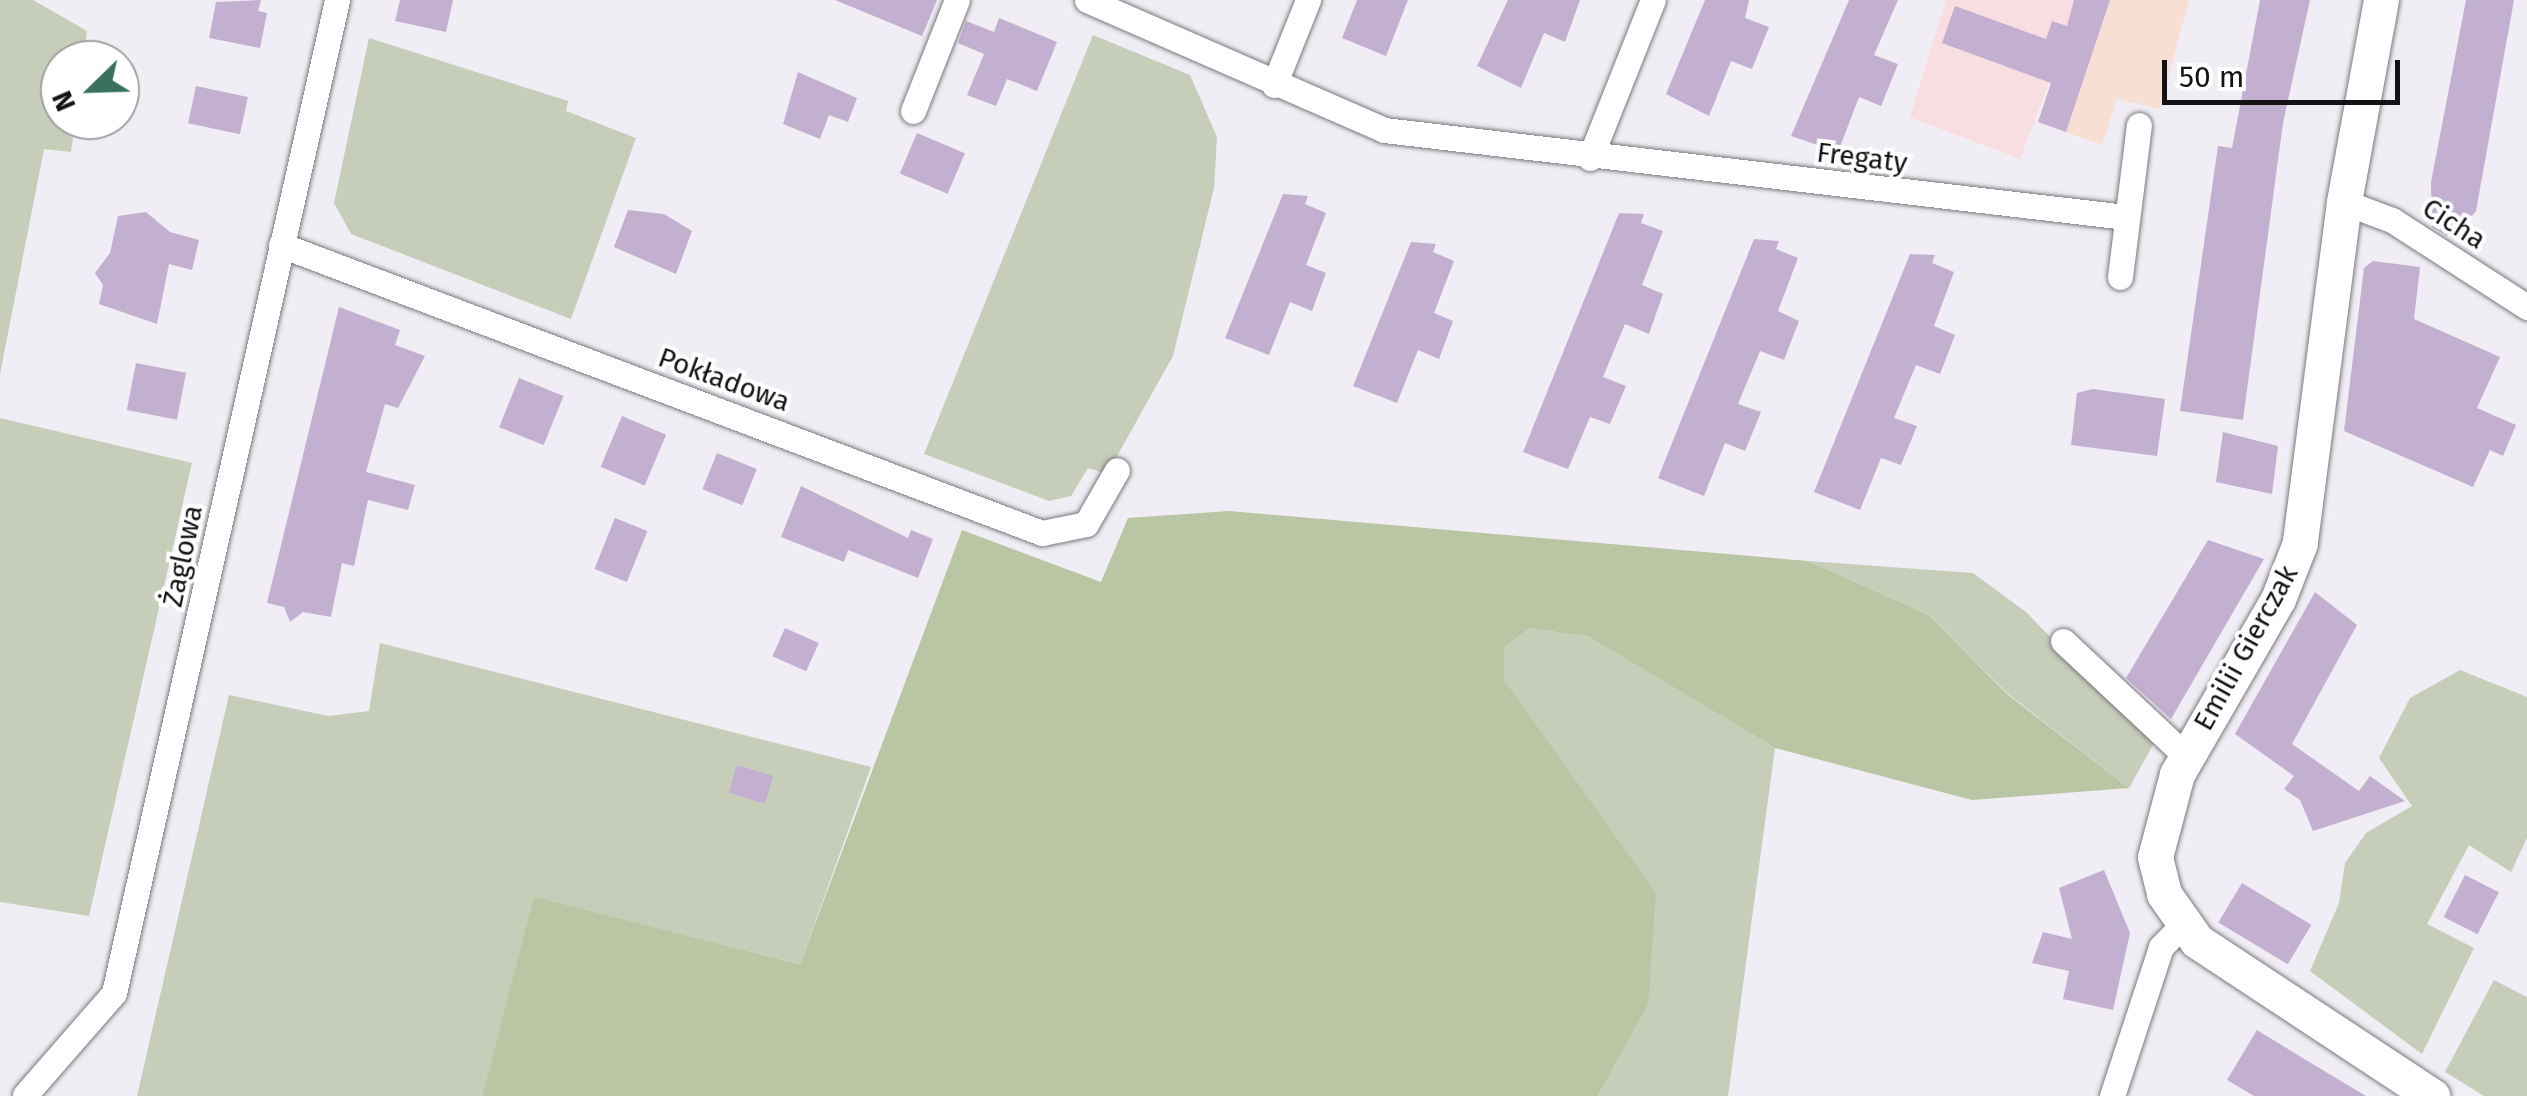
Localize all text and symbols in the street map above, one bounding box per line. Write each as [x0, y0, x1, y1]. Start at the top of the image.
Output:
north arrow [40, 40, 140, 140]
scale bar [2167, 40, 2404, 102]
text: 50 m [2179, 59, 2244, 95]
text: N [45, 86, 83, 116]
street label: Fregaty [1815, 136, 1909, 180]
street label: Cicha [2416, 191, 2492, 257]
street label: Pokładowa [654, 341, 794, 419]
street label: Żaglowa [156, 502, 210, 610]
street label: Emilii Gierczak [2187, 560, 2305, 736]

